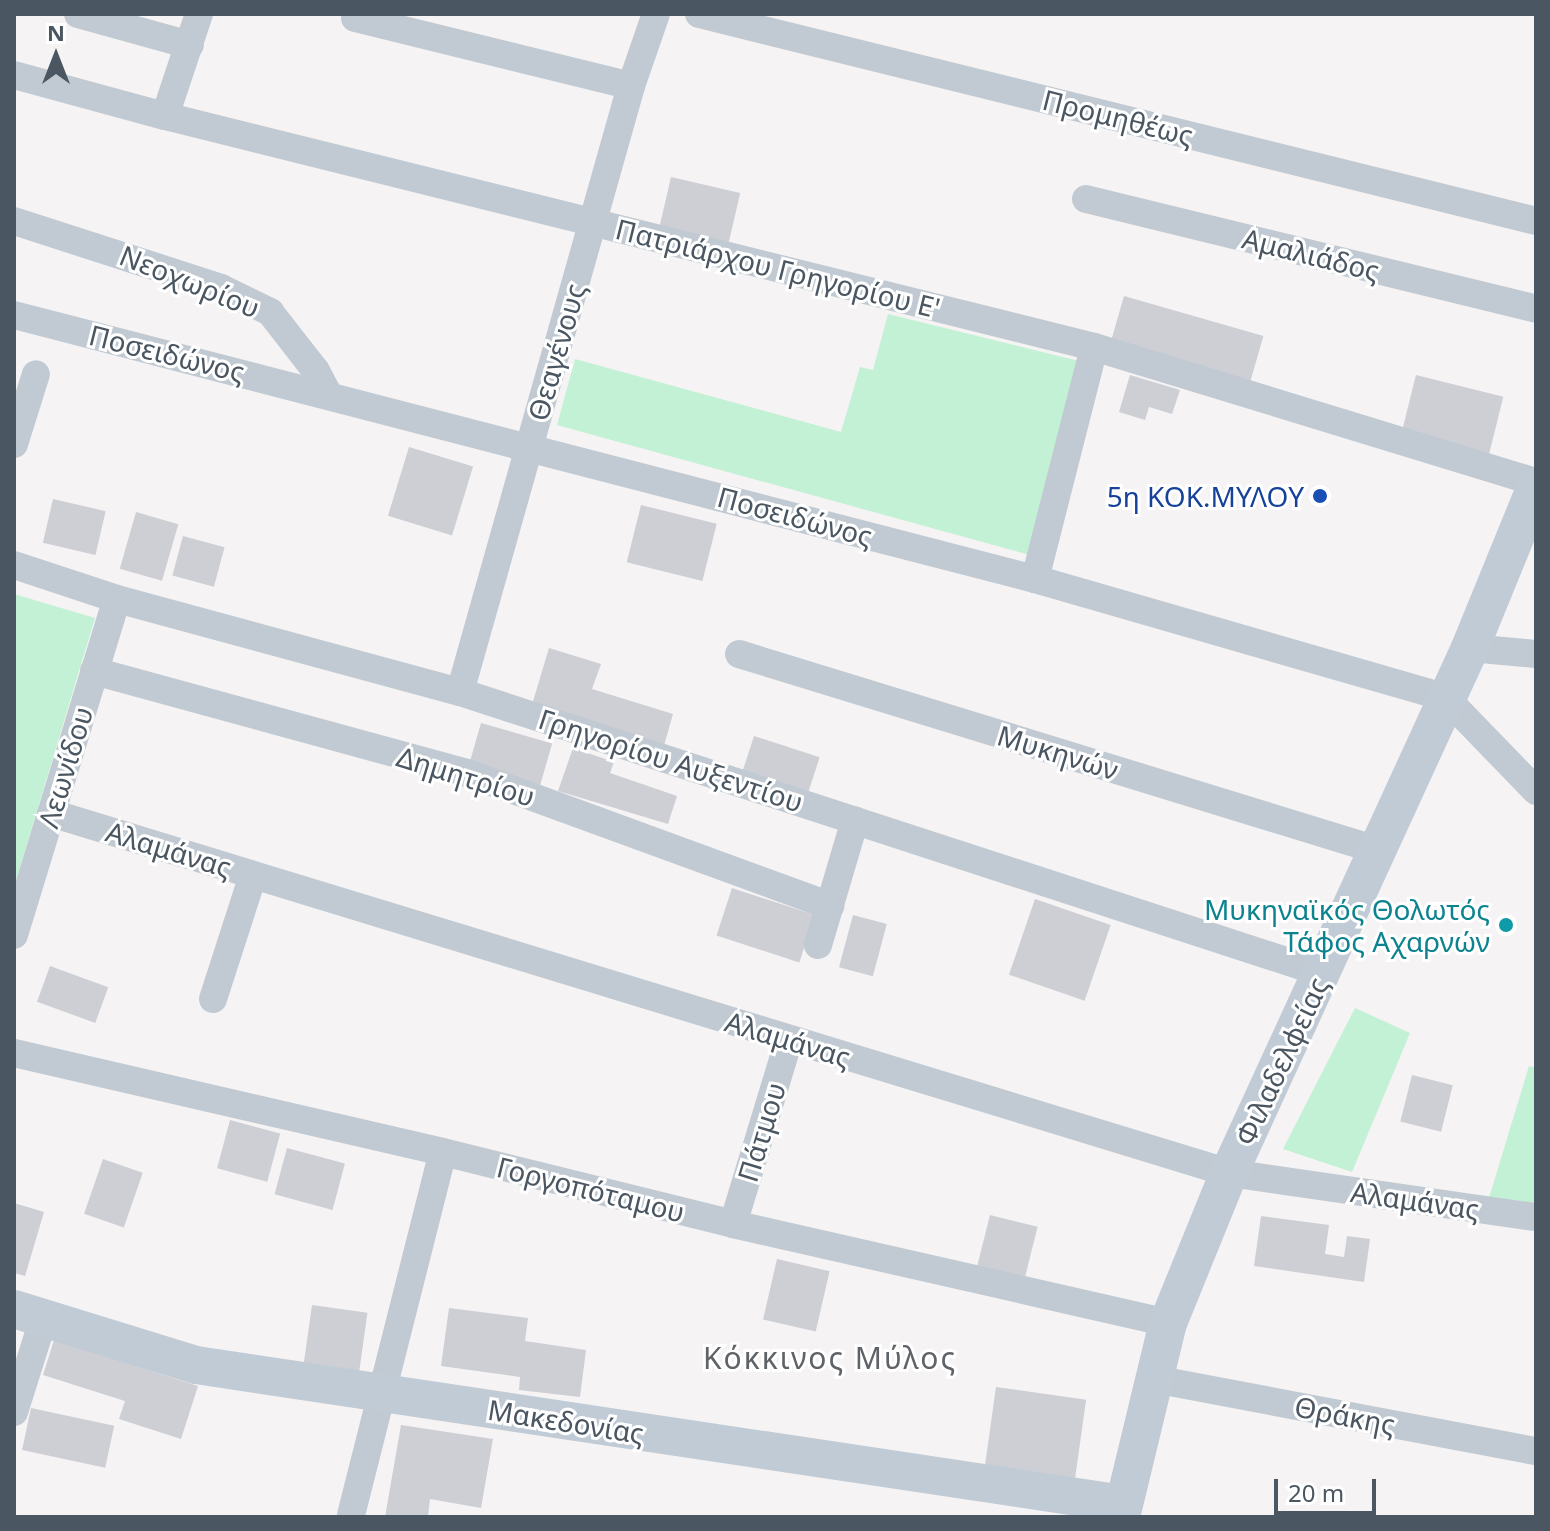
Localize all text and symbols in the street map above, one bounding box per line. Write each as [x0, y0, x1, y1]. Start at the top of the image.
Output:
north arrow [16, 16, 96, 96]
text: N [47, 17, 65, 47]
street label: Προμηθέως [1039, 82, 1197, 152]
street label: Πατριάρχου Γρηγορίου E' [612, 211, 944, 325]
street label: Αμαλιάδος [1239, 221, 1383, 287]
street label: Νεοχωρίου [115, 238, 265, 324]
street label: Θεαγένους [520, 280, 592, 424]
street label: Ποσειδώνος [86, 317, 248, 389]
street label: Ποσειδώνος [714, 479, 876, 553]
place label: 5η ΚΟΚ.ΜΥΛΟΥ [1107, 479, 1304, 513]
marker: 5η ΚΟΚ.ΜΥΛΟΥ [1311, 487, 1329, 505]
street label: Γρηγορίου Αυξεντίου [535, 701, 807, 819]
street label: Λεωνίδου [31, 702, 99, 832]
street label: Μυκηνών [994, 718, 1122, 786]
street label: Δημητρίου [393, 739, 539, 813]
street label: Αλαμάνας [102, 814, 236, 884]
place label: Μυκηναϊκός Θολωτός Τάφος Αχαρνών [1204, 892, 1490, 958]
marker: Μυκηναϊκός Θολωτός Τάφος Αχαρνών [1497, 916, 1515, 934]
street label: Φιλαδελφείας [1227, 972, 1335, 1150]
street label: Αλαμάνας [721, 1004, 855, 1074]
street label: Πάτμου [730, 1078, 792, 1186]
street label: Γοργοπόταμου [494, 1149, 688, 1229]
street label: Αλαμάνας [1349, 1174, 1481, 1226]
district label: Κόκκινος Μύλος [703, 1340, 957, 1376]
street label: Θράκης [1292, 1389, 1398, 1441]
street label: Μακεδονίας [486, 1392, 646, 1450]
scale bar [1278, 1463, 1380, 1513]
text: 20 m [1288, 1476, 1344, 1509]

